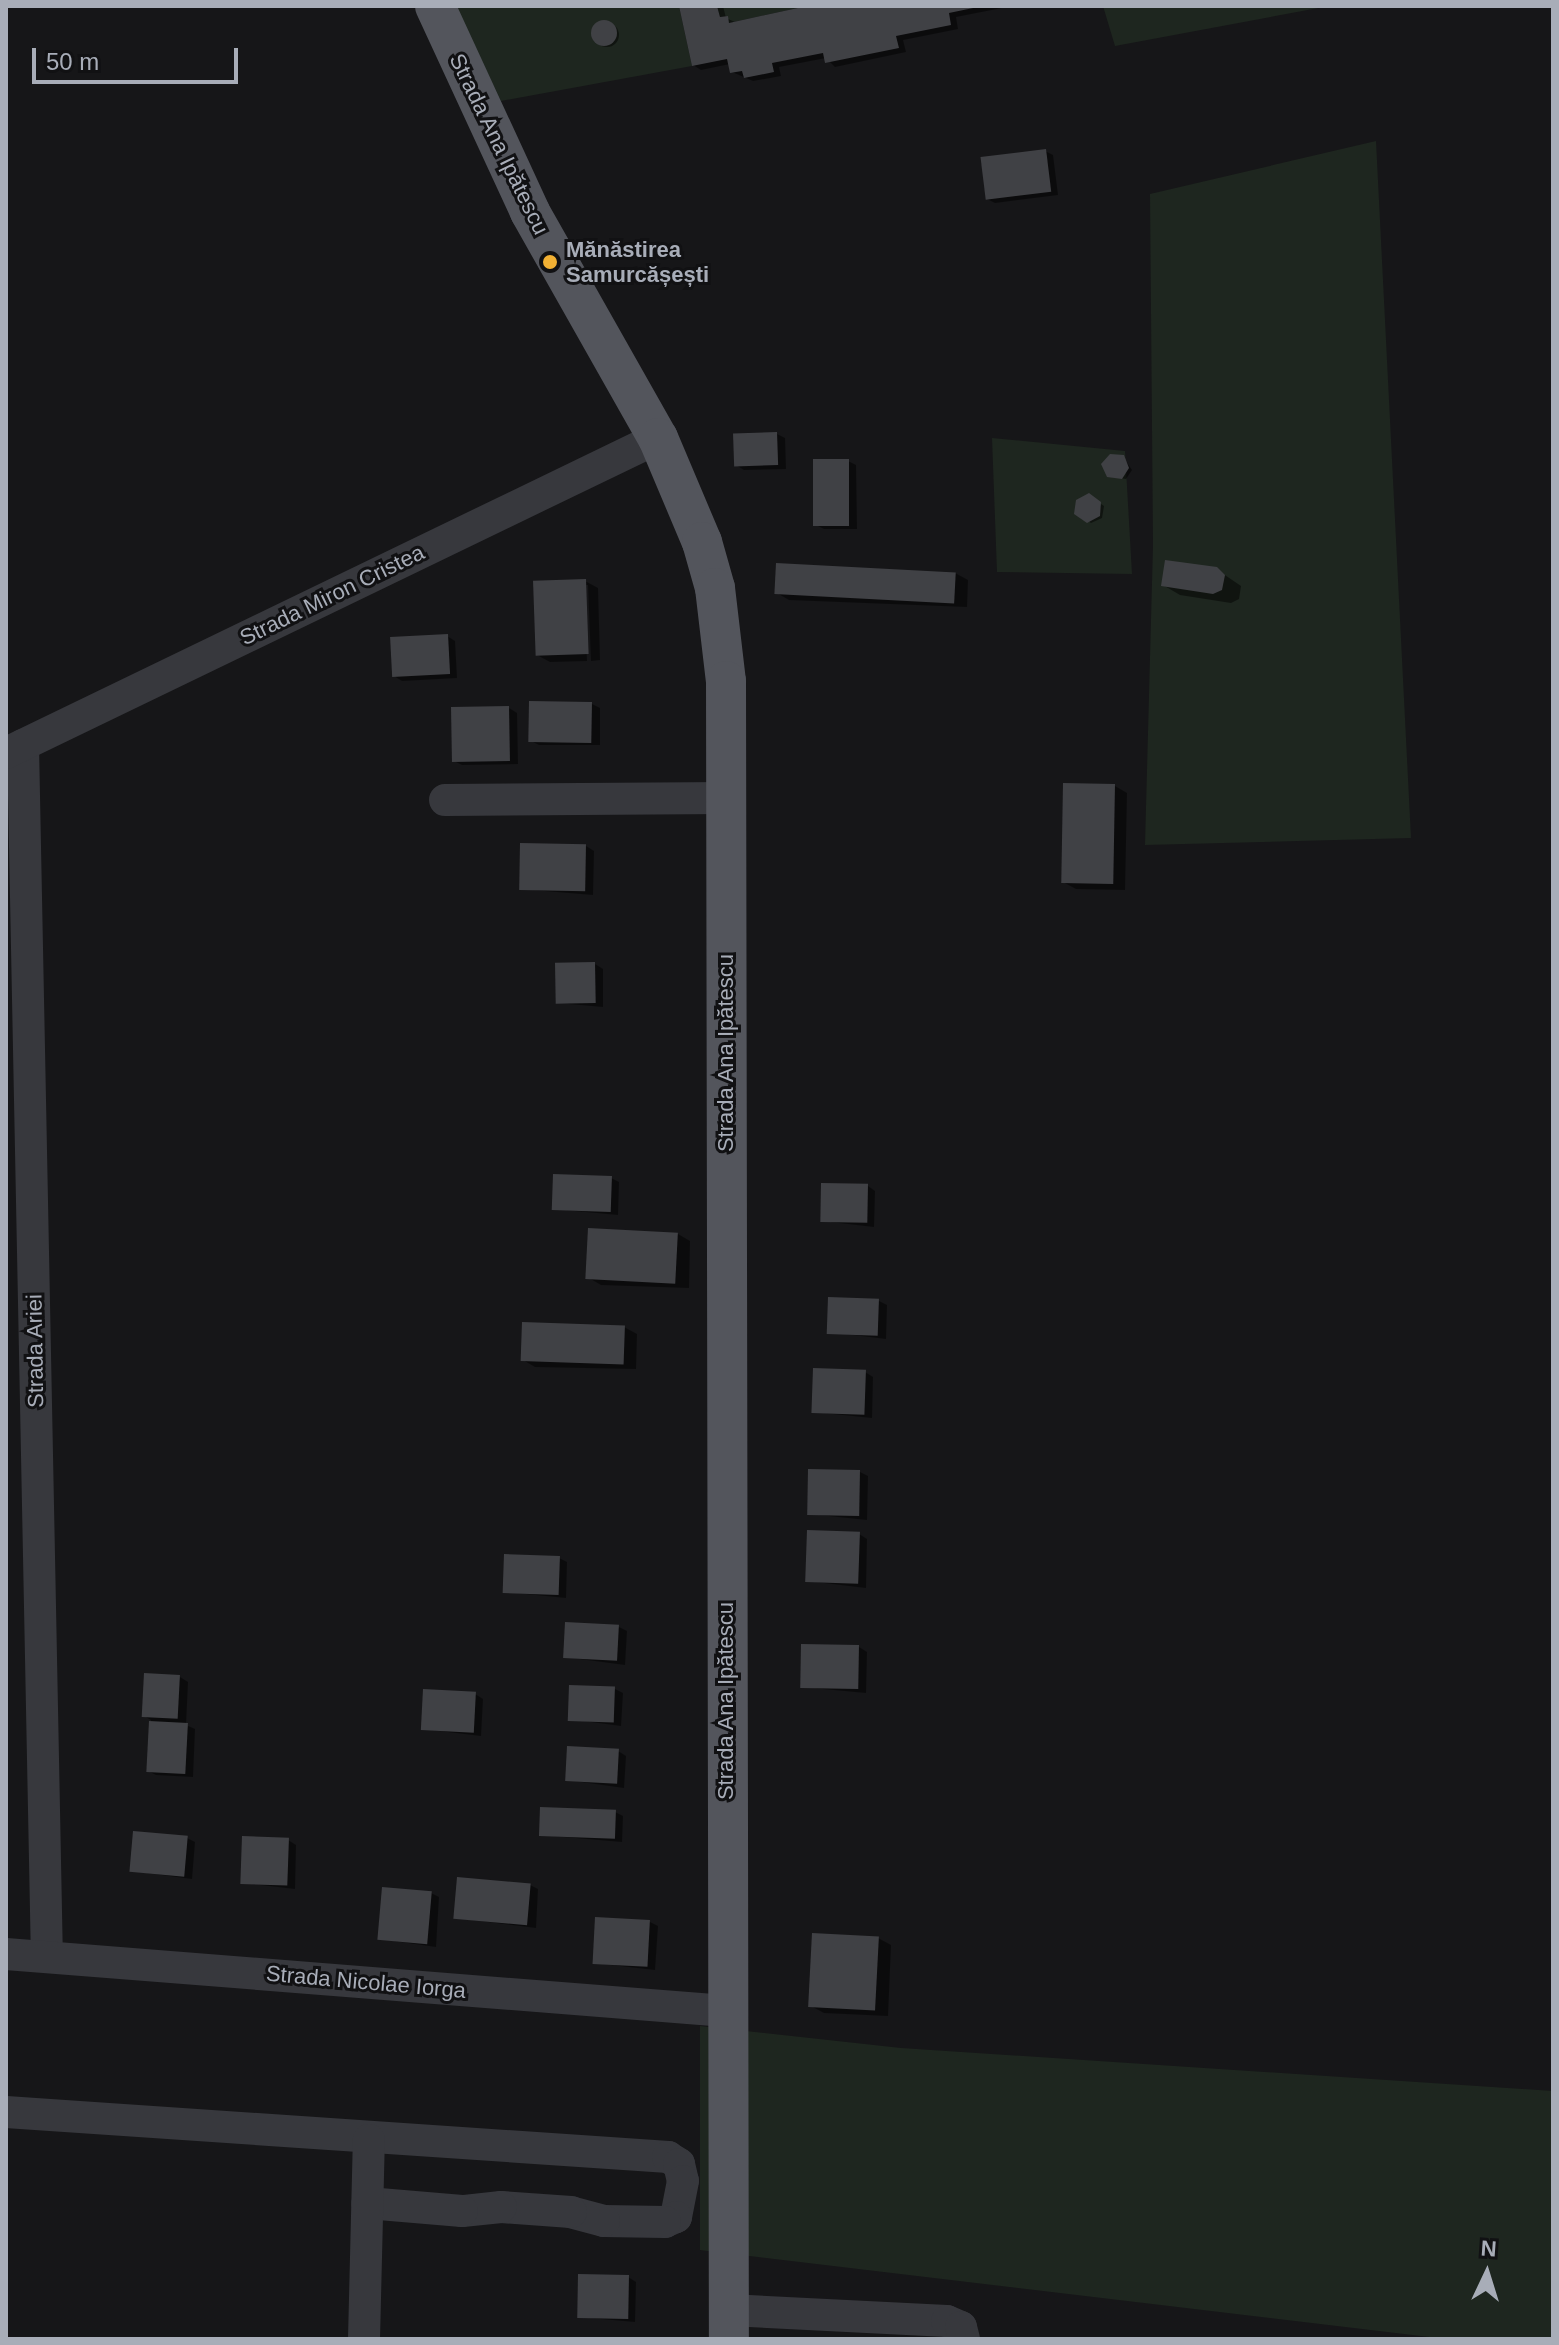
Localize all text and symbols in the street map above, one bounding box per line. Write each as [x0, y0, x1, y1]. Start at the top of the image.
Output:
scale bar [36, 32, 242, 82]
text: 50 m [46, 48, 99, 75]
street label: Strada Ana Ipătescu [443, 49, 555, 239]
place label: Mănăstirea Samurcășești [566, 236, 709, 288]
marker: Mănăstirea Samurcășești [541, 253, 559, 271]
street label: Strada Miron Cristea [236, 539, 428, 651]
street label: Strada Ana Ipătescu [713, 953, 739, 1153]
street label: Strada Ariei [21, 1293, 49, 1409]
street label: Strada Ana Ipătescu [713, 1601, 739, 1801]
street label: Strada Nicolae Iorga [265, 1960, 467, 2004]
north arrow [1447, 2233, 1527, 2313]
text: N [1480, 2236, 1497, 2262]

